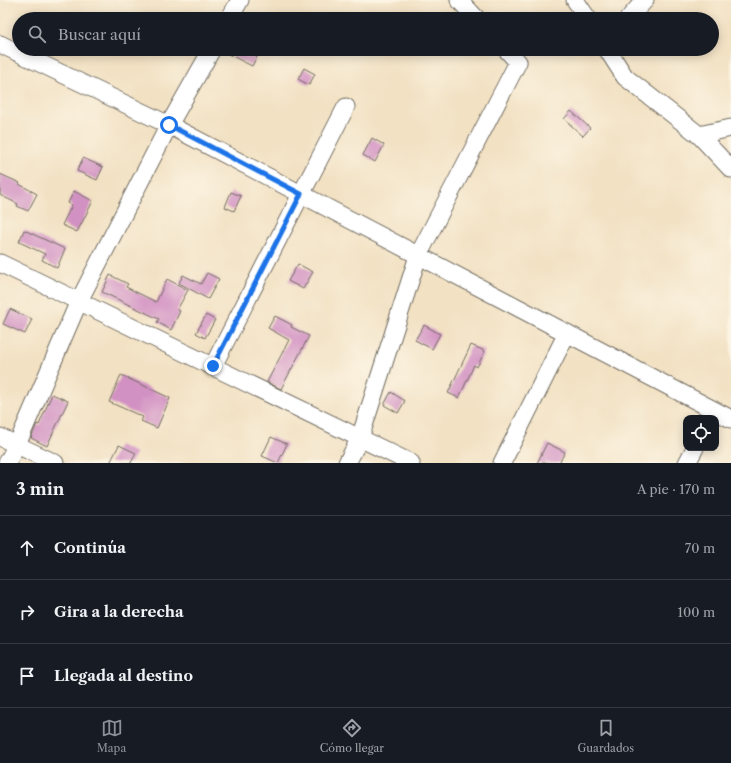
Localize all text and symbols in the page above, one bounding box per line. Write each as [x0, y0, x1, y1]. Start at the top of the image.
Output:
search box [12, 12, 719, 56]
icon: search [26, 23, 48, 45]
text: Buscar aquí [58, 25, 141, 44]
route start [160, 116, 178, 134]
route end [204, 357, 222, 375]
map controls [683, 415, 719, 451]
button: locate [683, 415, 719, 451]
text: 3 min [16, 479, 65, 499]
text: A pie · 170 m [637, 481, 715, 497]
icon: ahead [16, 537, 38, 559]
text: Continúa [54, 538, 126, 557]
text: 70 m [685, 540, 715, 556]
icon: right [16, 601, 38, 623]
text: Gira a la derecha [54, 602, 184, 621]
text: 100 m [677, 604, 715, 620]
icon: arrive [16, 665, 38, 687]
text: Llegada al destino [54, 666, 193, 685]
tab: Mapa [97, 717, 126, 755]
tab: Cómo llegar [320, 717, 384, 755]
tab: Guardados [577, 717, 634, 755]

